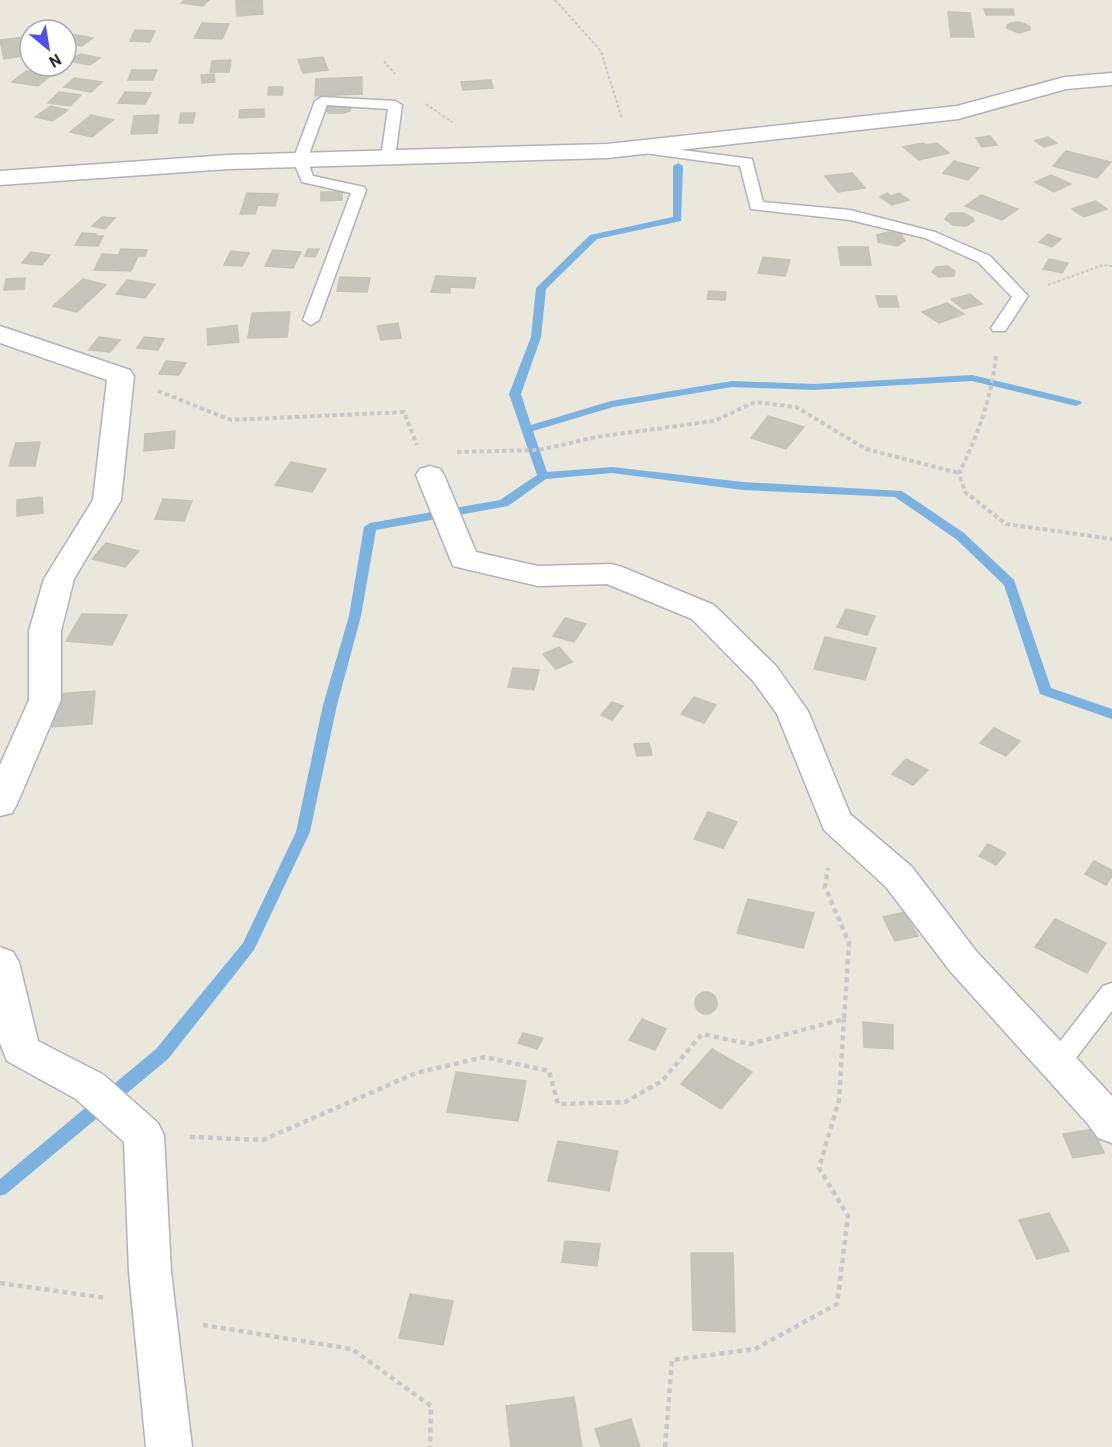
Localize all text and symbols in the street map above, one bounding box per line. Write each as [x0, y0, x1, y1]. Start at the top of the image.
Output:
north arrow [18, 18, 78, 78]
text: N [46, 51, 65, 72]

